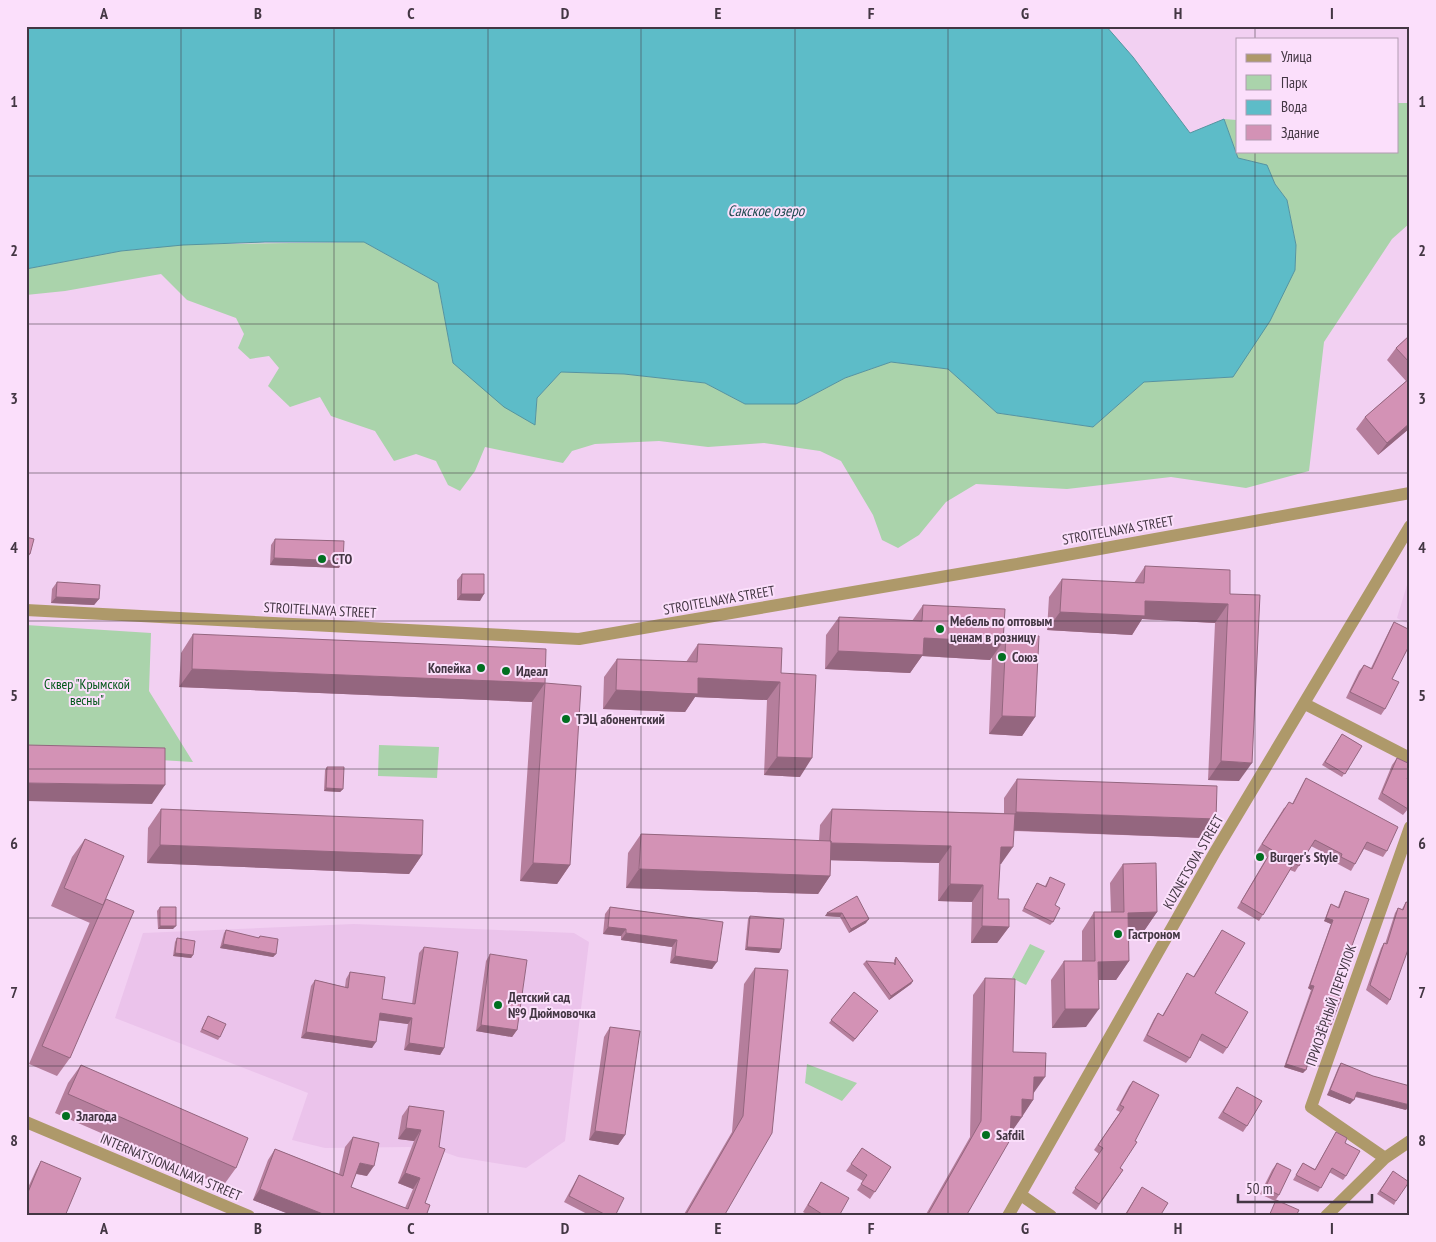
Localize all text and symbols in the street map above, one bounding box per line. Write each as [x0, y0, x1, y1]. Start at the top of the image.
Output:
text: A [99, 3, 109, 23]
text: B [254, 3, 262, 23]
text: C [407, 3, 415, 23]
text: D [561, 3, 570, 23]
text: E [715, 3, 722, 23]
text: F [868, 3, 875, 23]
text: G [1021, 3, 1029, 23]
text: H [1174, 3, 1182, 23]
text: I [1330, 3, 1334, 23]
legend [1236, 38, 1398, 152]
text: Улица [1281, 47, 1312, 66]
text: Парк [1281, 73, 1307, 92]
text: 1 [10, 91, 18, 111]
text: 1 [1418, 91, 1426, 111]
text: Вода [1281, 97, 1307, 116]
text: Здание [1281, 123, 1319, 142]
water label: Сакское озеро [728, 201, 806, 220]
text: 2 [10, 240, 18, 260]
text: 2 [1418, 240, 1426, 260]
text: 3 [10, 388, 18, 408]
text: 3 [1418, 388, 1426, 408]
street label: STROITELNAYA STREET [1061, 511, 1176, 549]
text: 4 [10, 537, 18, 557]
text: 4 [1418, 537, 1426, 557]
place label: СТО [332, 550, 353, 568]
marker: СТО [316, 553, 328, 565]
street label: STROITELNAYA STREET [662, 581, 777, 619]
street label: STROITELNAYA STREET [263, 598, 378, 622]
place label: Мебель по оптовым ценам в розницу [950, 612, 1053, 646]
marker: Мебель по оптовым ценам в розницу [934, 623, 946, 635]
place label: Союз [1012, 648, 1038, 666]
marker: Союз [996, 651, 1008, 663]
place label: Копейка [428, 659, 471, 677]
marker: Копейка [475, 662, 487, 674]
place label: Идеал [516, 662, 548, 680]
marker: Идеал [500, 665, 512, 677]
park label: Сквер "Крымской весны" [44, 675, 130, 709]
text: 5 [10, 685, 18, 705]
text: 5 [1418, 685, 1426, 705]
place label: ТЭЦ абонентский [576, 710, 665, 728]
marker: ТЭЦ абонентский [560, 713, 572, 725]
street label: KUZNETSOVA STREET [1159, 811, 1228, 912]
text: 6 [10, 833, 18, 853]
text: 6 [1418, 833, 1426, 853]
place label: Burger's Style [1270, 848, 1338, 866]
marker: Burger's Style [1254, 851, 1266, 863]
place label: Гастроном [1128, 925, 1180, 943]
marker: Гастроном [1112, 928, 1124, 940]
street label: ПРИОЗЁРНЫЙ ПЕРЕУЛОК [1302, 942, 1360, 1068]
text: 7 [10, 982, 18, 1002]
text: 7 [1418, 982, 1426, 1002]
place label: Детский сад №9 Дюймовочка [508, 988, 596, 1022]
marker: Детский сад №9 Дюймовочка [492, 999, 504, 1011]
place label: Злагода [76, 1107, 117, 1125]
marker: Злагода [60, 1110, 72, 1122]
place label: Safdil [996, 1126, 1025, 1144]
street label: INTERNATSIONALNAYA STREET [98, 1129, 245, 1205]
marker: Safdil [980, 1129, 992, 1141]
text: 8 [10, 1130, 18, 1150]
text: 8 [1418, 1130, 1426, 1150]
scale bar [1238, 1172, 1372, 1204]
text: 50 m [1246, 1179, 1272, 1198]
text: A [99, 1218, 109, 1238]
text: B [254, 1218, 262, 1238]
text: C [407, 1218, 415, 1238]
text: D [561, 1218, 570, 1238]
text: E [715, 1218, 722, 1238]
text: F [868, 1218, 875, 1238]
text: G [1021, 1218, 1029, 1238]
text: H [1174, 1218, 1182, 1238]
text: I [1330, 1218, 1334, 1238]

